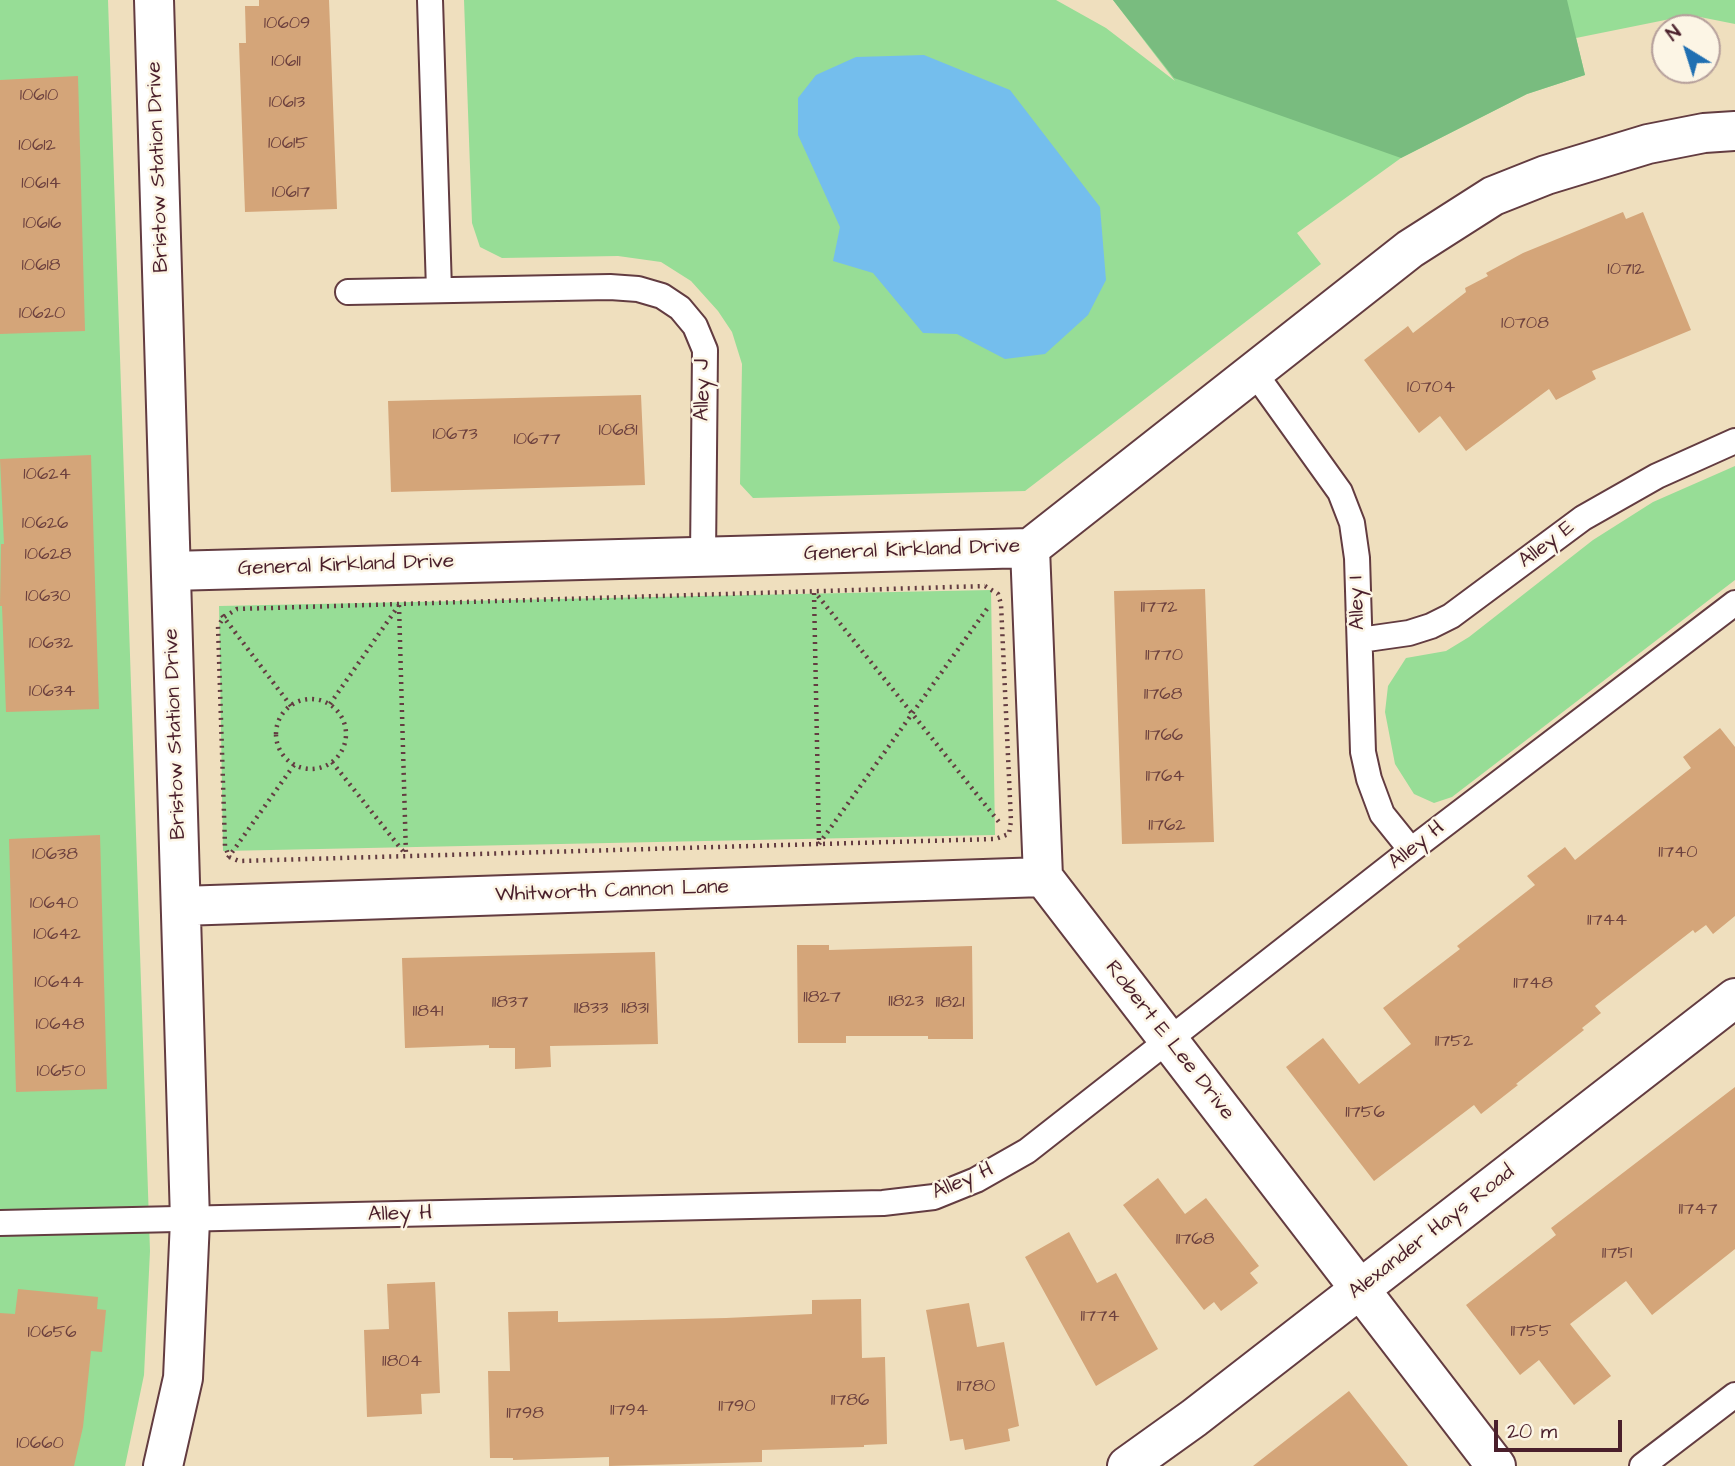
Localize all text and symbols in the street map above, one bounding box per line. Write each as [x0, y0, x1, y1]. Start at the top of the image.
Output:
house number: 10609 [264, 13, 310, 35]
north arrow [1651, 14, 1721, 84]
text: N [1661, 19, 1687, 48]
house number: 10611 [271, 51, 301, 73]
street label: Bristow Station Drive [143, 61, 175, 273]
house number: 10610 [20, 85, 58, 107]
house number: 10613 [269, 92, 305, 114]
house number: 10615 [268, 133, 308, 155]
house number: 10612 [18, 135, 56, 157]
house number: 10614 [21, 173, 61, 195]
house number: 10617 [272, 182, 310, 204]
house number: 10616 [23, 213, 61, 235]
house number: 10618 [22, 255, 60, 277]
house number: 10712 [1607, 259, 1645, 281]
house number: 10620 [19, 303, 65, 325]
house number: 10708 [1501, 313, 1549, 335]
street label: Alley J [691, 359, 717, 421]
house number: 10704 [1407, 377, 1455, 399]
house number: 10681 [599, 420, 637, 442]
house number: 10673 [432, 424, 478, 446]
house number: 10677 [513, 429, 561, 451]
house number: 10624 [23, 464, 71, 486]
house number: 10626 [22, 513, 68, 535]
street label: Alley E [1514, 516, 1580, 574]
street label: General Kirkland Drive [803, 535, 1021, 567]
house number: 10628 [25, 544, 71, 566]
street label: General Kirkland Drive [237, 550, 455, 582]
street label: Alley I [1344, 575, 1372, 631]
house number: 10630 [25, 586, 71, 608]
house number: 11772 [1140, 597, 1178, 619]
street label: Bristow Station Drive [160, 628, 192, 840]
house number: 10632 [29, 633, 73, 655]
house number: 11770 [1145, 645, 1183, 667]
house number: 10634 [29, 681, 75, 703]
house number: 11768 [1144, 684, 1182, 706]
house number: 11766 [1145, 725, 1183, 747]
house number: 11764 [1145, 766, 1185, 788]
house number: 11762 [1148, 815, 1186, 837]
street label: Alley H [1384, 816, 1450, 876]
house number: 11740 [1658, 842, 1698, 864]
house number: 10638 [32, 844, 78, 866]
street label: Whitworth Cannon Lane [495, 875, 729, 909]
house number: 10640 [30, 893, 78, 915]
house number: 11744 [1587, 910, 1627, 932]
house number: 10642 [33, 924, 81, 946]
street label: Robert E Lee Drive [1099, 956, 1239, 1126]
house number: 10644 [34, 972, 84, 994]
house number: 11748 [1513, 973, 1553, 995]
house number: 11827 [803, 987, 841, 1009]
house number: 11823 [888, 991, 924, 1013]
house number: 11837 [492, 992, 528, 1014]
house number: 11821 [936, 992, 964, 1014]
house number: 11833 [574, 998, 608, 1020]
house number: 11831 [621, 998, 649, 1020]
house number: 11841 [413, 1001, 443, 1023]
house number: 10648 [36, 1014, 84, 1036]
house number: 11752 [1435, 1031, 1473, 1053]
house number: 10650 [36, 1061, 86, 1083]
house number: 11756 [1345, 1102, 1385, 1124]
street label: Alley H [929, 1158, 997, 1206]
street label: Alexander Hays Road [1344, 1160, 1520, 1306]
house number: 11747 [1678, 1199, 1718, 1221]
street label: Alley H [368, 1202, 432, 1228]
house number: 11768 [1176, 1229, 1214, 1251]
house number: 11751 [1602, 1243, 1632, 1265]
house number: 11774 [1080, 1306, 1120, 1328]
house number: 11755 [1510, 1321, 1552, 1343]
house number: 10656 [28, 1322, 76, 1344]
house number: 11804 [382, 1351, 422, 1373]
house number: 11780 [957, 1376, 995, 1398]
house number: 11786 [831, 1390, 869, 1412]
house number: 11790 [718, 1396, 756, 1418]
house number: 11794 [610, 1400, 648, 1422]
house number: 11798 [506, 1403, 544, 1425]
scale bar [1497, 1406, 1625, 1450]
text: 20 m [1507, 1417, 1557, 1446]
house number: 10660 [16, 1433, 64, 1455]

